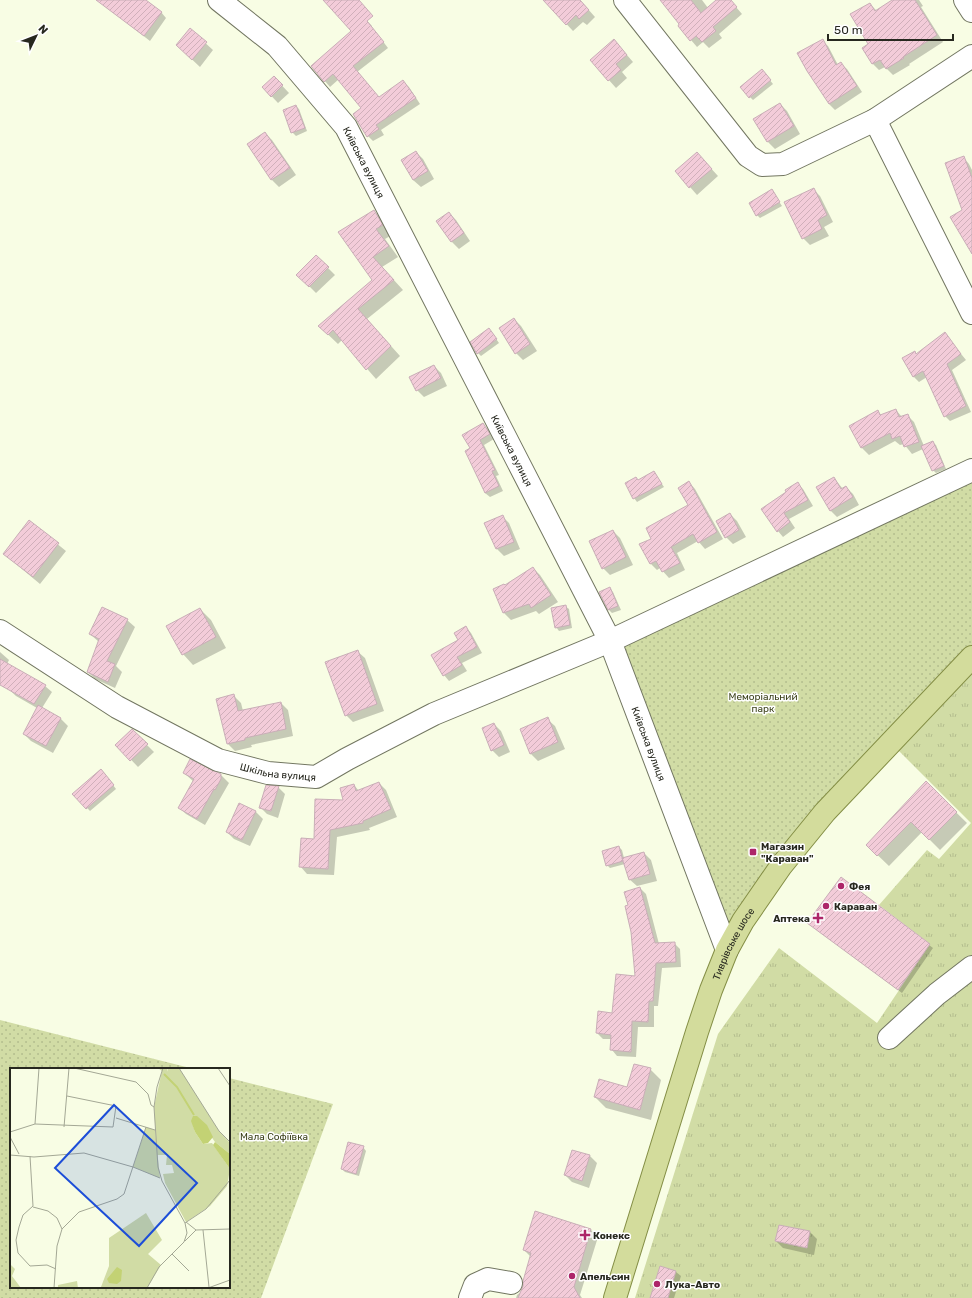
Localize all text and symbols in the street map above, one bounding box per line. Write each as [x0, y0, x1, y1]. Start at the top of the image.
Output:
north arrow [16, 16, 56, 56]
scale bar [828, 16, 953, 42]
text: N [35, 22, 50, 37]
text: 50 m [834, 23, 862, 37]
street label: Київська вулиця [340, 125, 387, 200]
street label: Київська вулиця [488, 413, 535, 489]
park label: Меморіальний парк [728, 691, 798, 715]
street label: Київська вулиця [628, 705, 667, 783]
street label: Шкільна вулиця [239, 761, 316, 784]
place label: Магазин "Караван" [761, 841, 814, 865]
marker: Магазин "Караван" [748, 847, 758, 857]
marker: Фея [836, 881, 846, 891]
place label: Фея [849, 881, 870, 893]
marker: Караван [821, 901, 831, 911]
place label: Караван [834, 901, 877, 913]
street label: Тиврівське шосе [711, 905, 758, 982]
place label: Аптека [773, 913, 810, 925]
marker: Аптека [813, 913, 823, 923]
inset map [10, 1068, 230, 1288]
park label: Мала Софіївка [240, 1131, 308, 1143]
marker: Конекс [580, 1230, 590, 1240]
place label: Конекс [593, 1230, 630, 1242]
marker: Апельсин [567, 1271, 577, 1281]
place label: Апельсин [580, 1271, 630, 1283]
marker: Лука-Авто [652, 1279, 662, 1289]
place label: Лука-Авто [665, 1279, 720, 1291]

